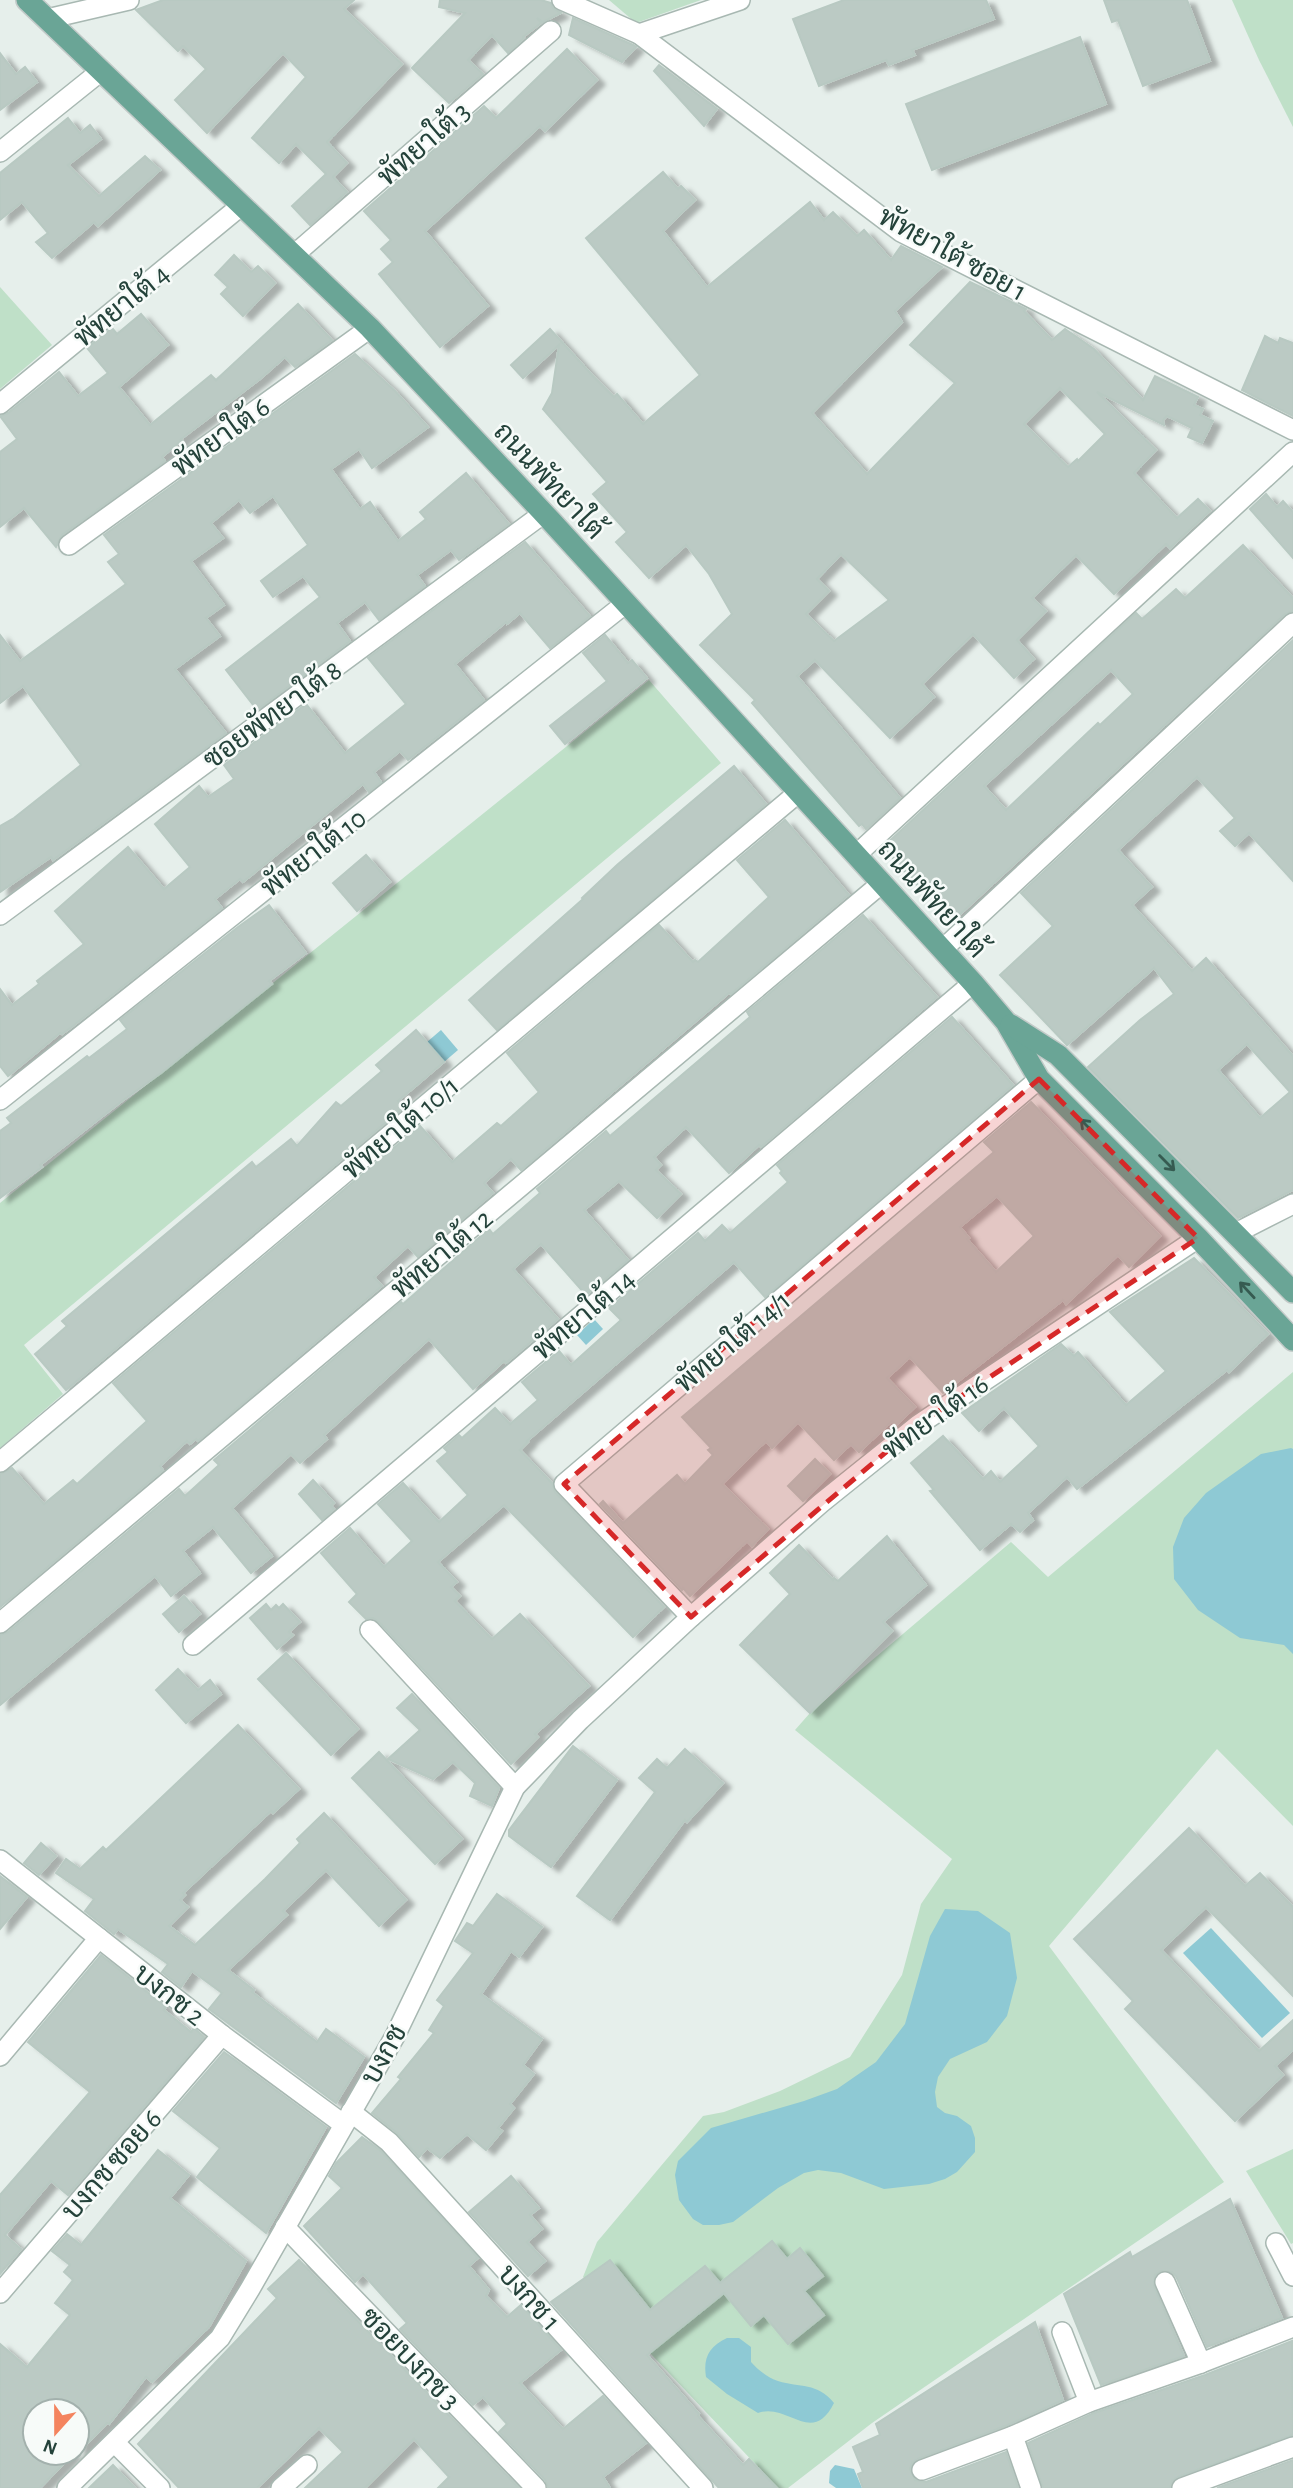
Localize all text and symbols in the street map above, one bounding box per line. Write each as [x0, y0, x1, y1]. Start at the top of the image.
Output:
street label: พัทยาใต้ 3 [368, 92, 476, 192]
street label: พัทยาใต้ ซอย 1 [873, 197, 1034, 307]
street label: พัทยาใต้ 4 [65, 254, 175, 353]
street label: พัทยาใต้ 6 [163, 387, 275, 482]
street label: ถนนพัทยาใต้ [488, 413, 615, 545]
street label: ซอยพัทยาใต้ 8 [195, 651, 347, 775]
street label: พัทยาใต้ 10 [252, 799, 372, 903]
street label: ถนนพัทยาใต้ [872, 830, 997, 964]
street label: พัทยาใต้ 10/1 [333, 1067, 465, 1185]
one-way arrow [1079, 1119, 1096, 1136]
one-way arrow [1158, 1155, 1175, 1172]
street label: พัทยาใต้ 12 [382, 1199, 498, 1305]
street label: พัทยาใต้ 14 [524, 1260, 641, 1366]
street label: พัทยาใต้ 14/1 [666, 1281, 796, 1399]
one-way arrow [1238, 1282, 1255, 1299]
street label: พัทยาใต้ 16 [874, 1364, 994, 1465]
street label: บงกช 2 [128, 1960, 209, 2032]
street label: บงกช [357, 2020, 412, 2090]
street label: บงกช ซอย 6 [57, 2105, 168, 2226]
street label: บงกช 1 [492, 2260, 565, 2337]
street label: ซอยบงกช 3 [354, 2303, 465, 2416]
north arrow [21, 2397, 91, 2467]
text: N [41, 2435, 60, 2458]

